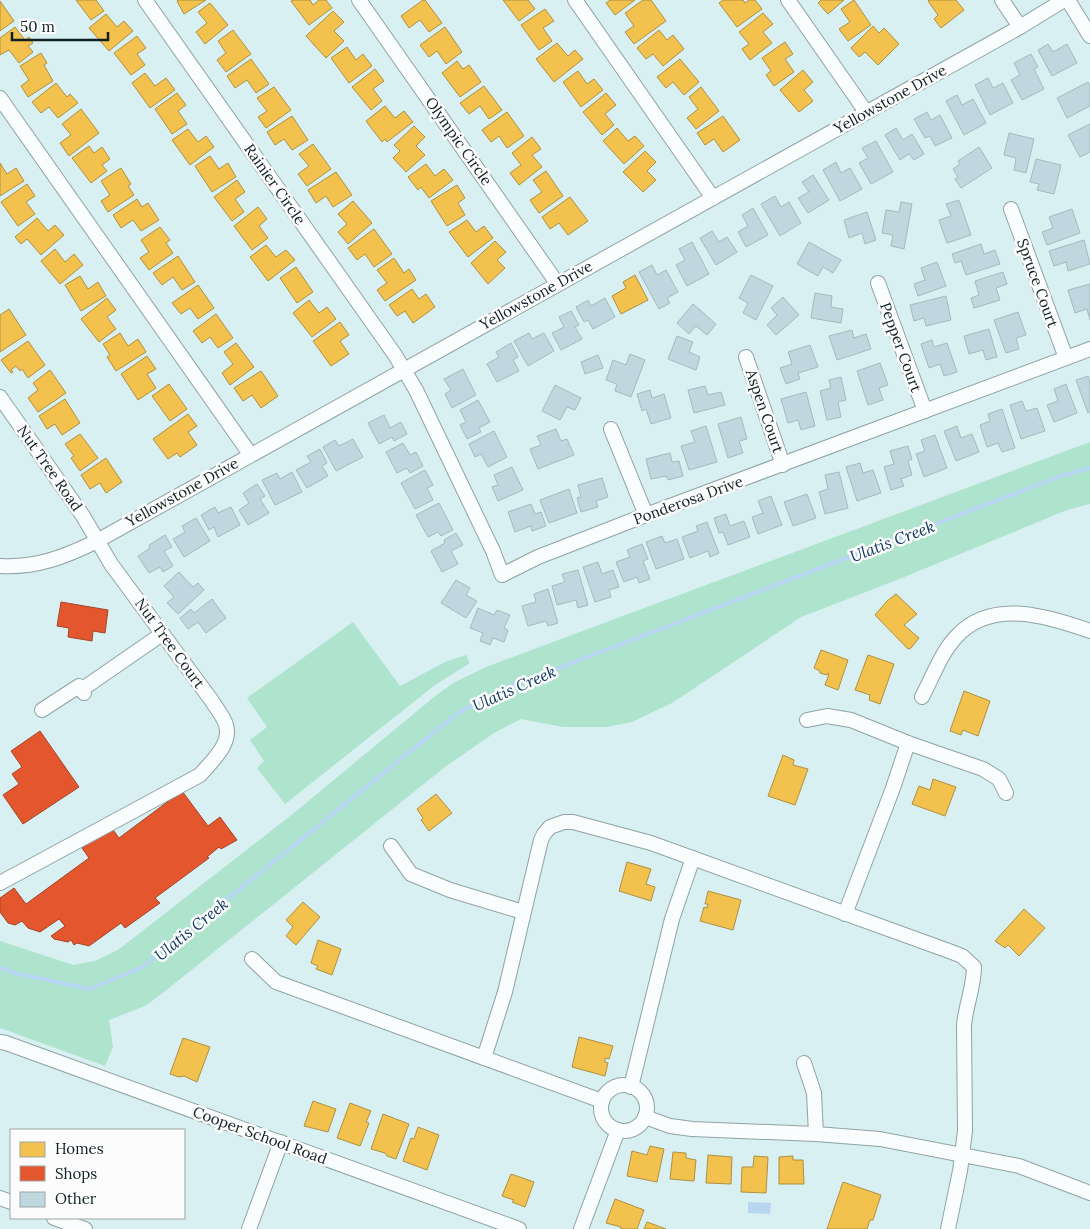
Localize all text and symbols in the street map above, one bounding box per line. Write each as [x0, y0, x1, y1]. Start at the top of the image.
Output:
scale bar [12, 10, 109, 42]
text: 50 m [20, 17, 55, 36]
street label: Yellowstone Drive [829, 60, 950, 138]
street label: Olympic Circle [421, 93, 497, 189]
street label: Rainier Circle [240, 140, 310, 228]
street label: Spruce Court [1013, 236, 1063, 330]
street label: Yellowstone Drive [475, 256, 596, 334]
street label: Pepper Court [876, 300, 926, 395]
street label: Aspen Court [742, 366, 788, 455]
street label: Nut Tree Road [13, 421, 87, 515]
street label: Yellowstone Drive [121, 453, 242, 531]
street label: Ponderosa Drive [631, 471, 745, 529]
water label: Ulatis Creek [847, 516, 937, 566]
street label: Nut Tree Court [131, 594, 209, 692]
water label: Ulatis Creek [469, 661, 559, 715]
water label: Ulatis Creek [150, 893, 232, 965]
street label: Cooper School Road [190, 1102, 330, 1168]
legend [10, 1129, 185, 1219]
text: Homes [55, 1139, 104, 1158]
text: Shops [55, 1164, 97, 1183]
text: Other [55, 1189, 97, 1208]

